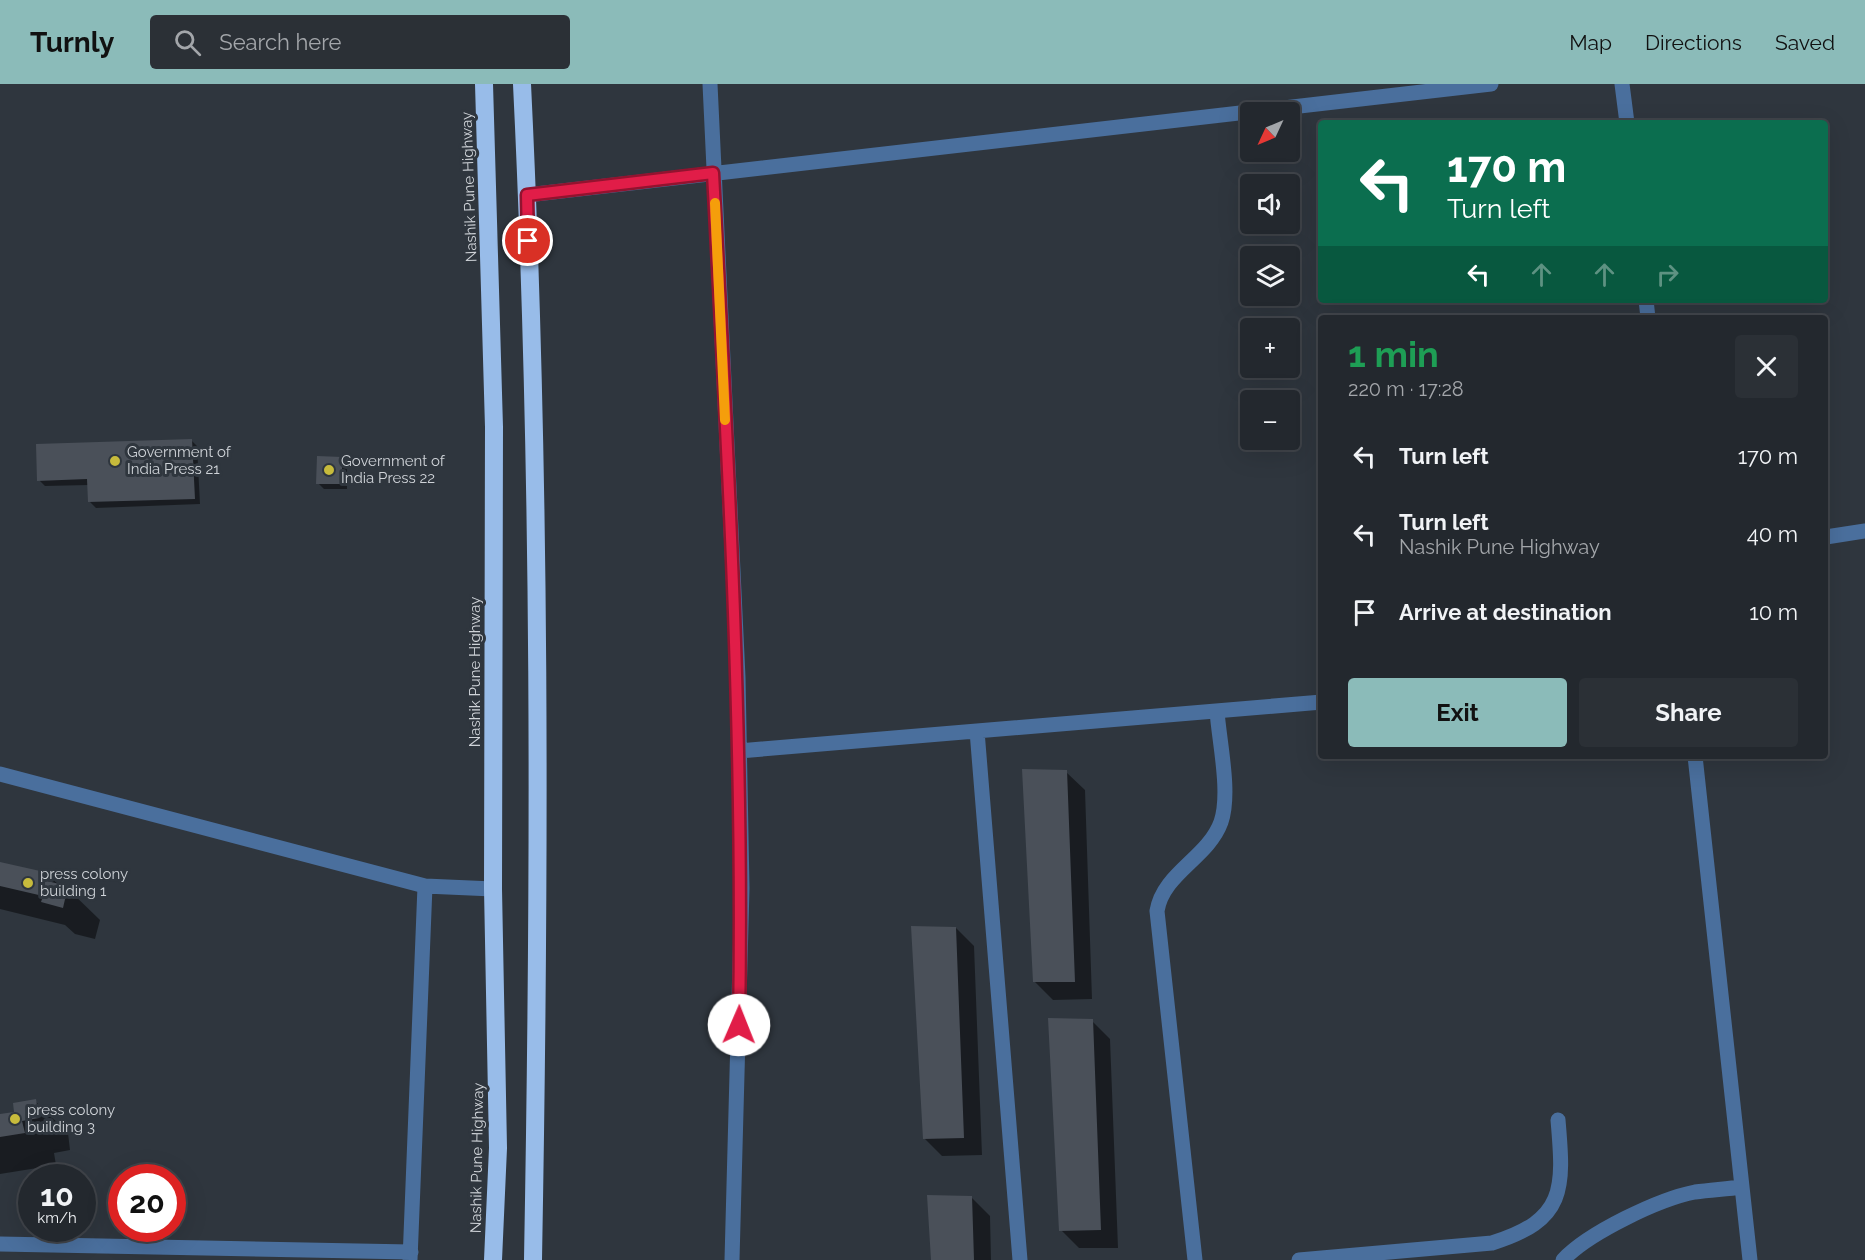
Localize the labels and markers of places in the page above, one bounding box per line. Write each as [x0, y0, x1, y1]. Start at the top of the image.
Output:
pin [502, 215, 553, 266]
place label: Government of India Press 21 [127, 443, 232, 478]
place label: Government of India Press 22 [341, 452, 446, 487]
marker: Government of India Press 21 [108, 454, 122, 468]
marker: Government of India Press 22 [322, 463, 336, 477]
place label: press colony building 1 [40, 865, 128, 900]
marker: press colony building 1 [21, 876, 35, 890]
place label: press colony building 3 [27, 1101, 115, 1136]
marker: press colony building 3 [8, 1112, 22, 1126]

